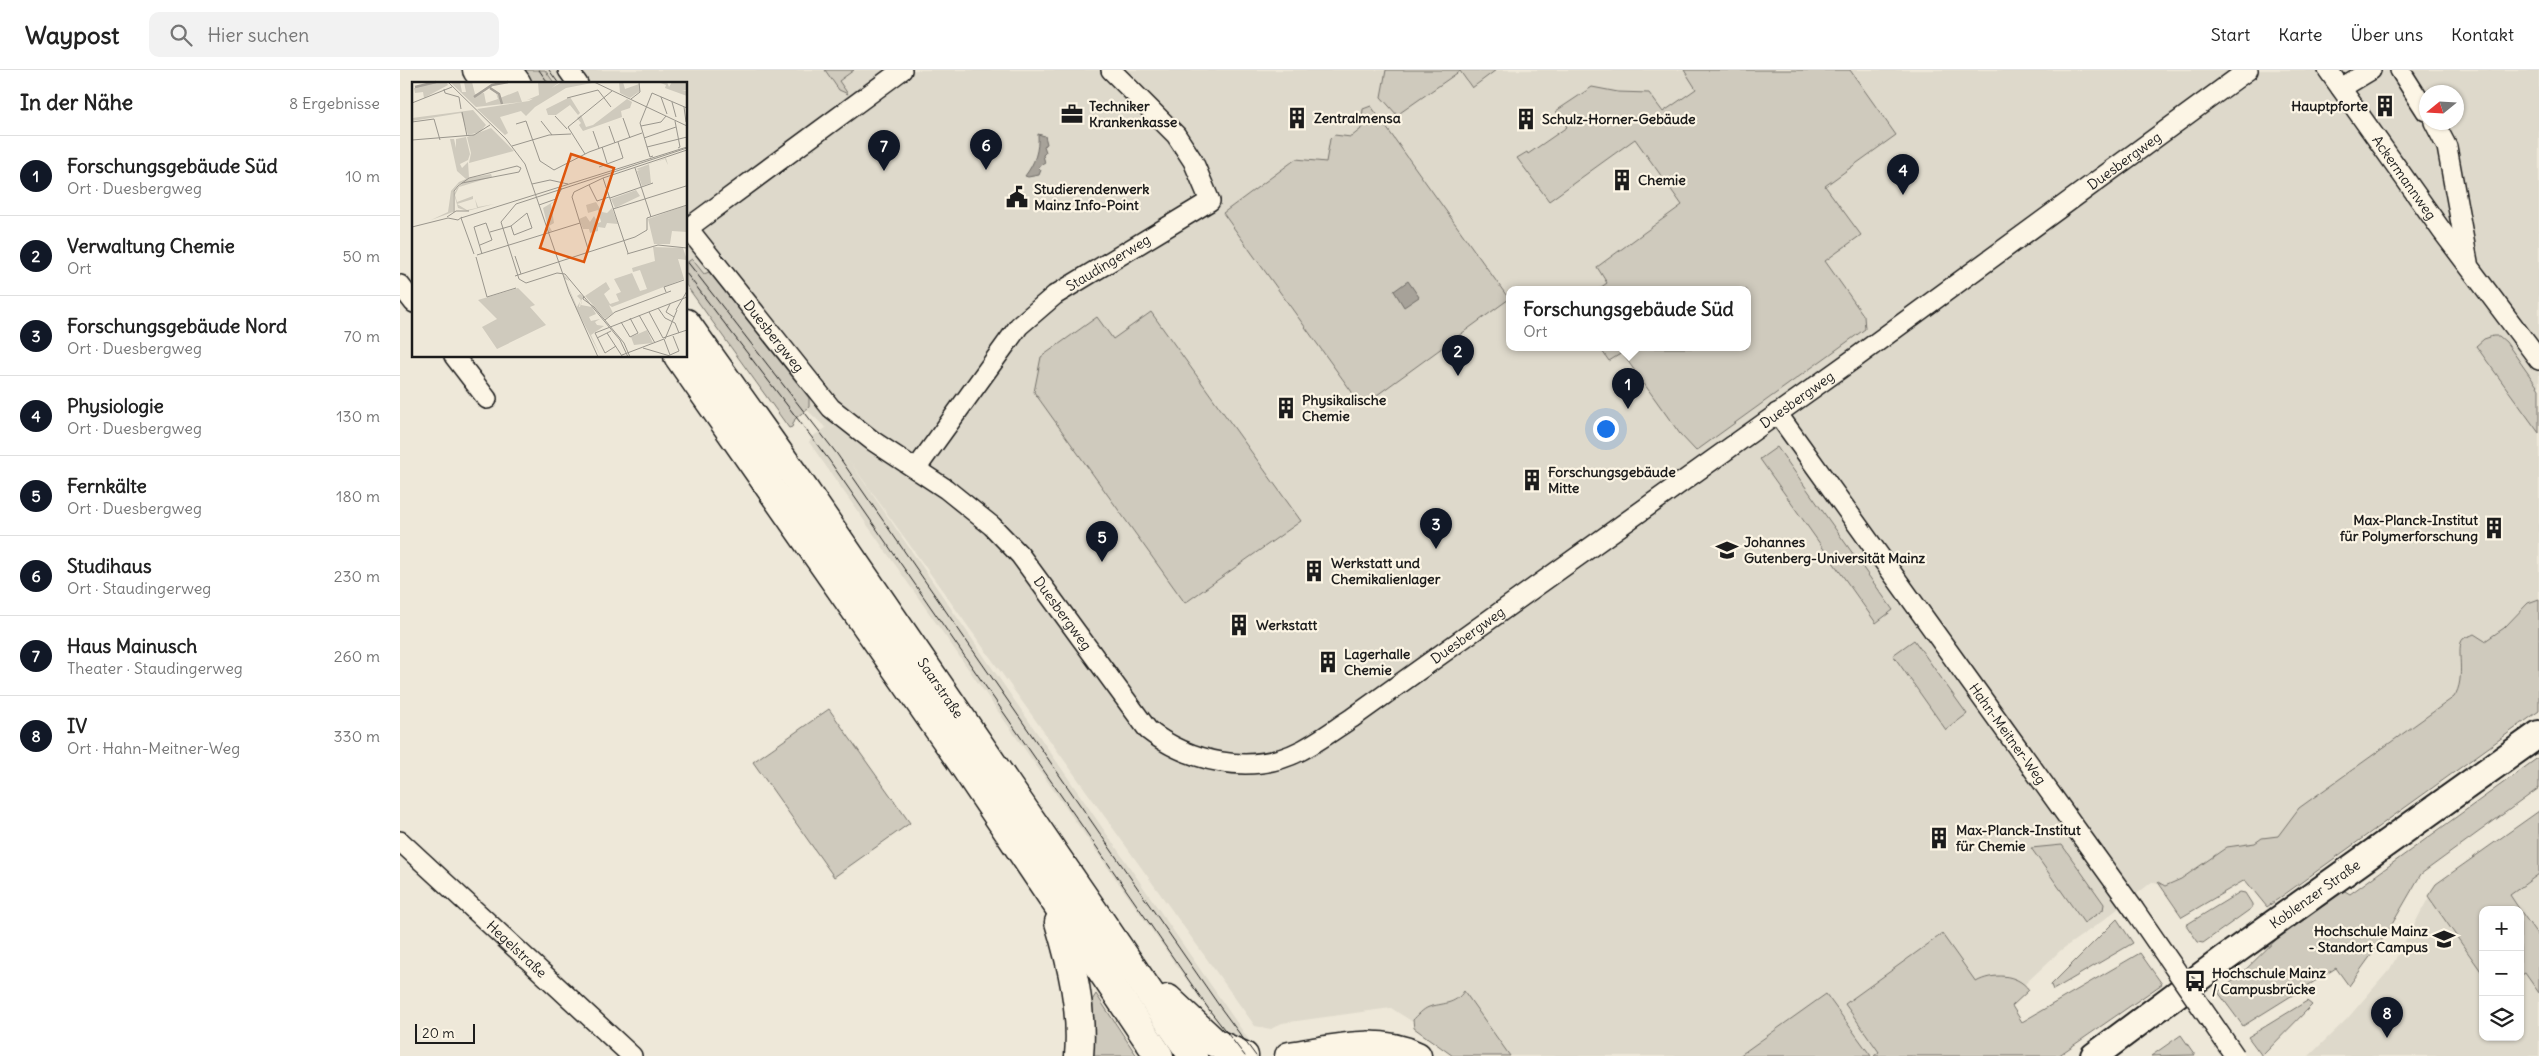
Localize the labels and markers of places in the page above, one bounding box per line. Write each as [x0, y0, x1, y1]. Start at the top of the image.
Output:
building icon: Hauptpforte [2372, 93, 2398, 119]
place label: Techniker Krankenkasse [1089, 97, 1178, 131]
place label: Hauptpforte [2291, 97, 2368, 115]
office icon: Techniker Krankenkasse [1059, 101, 1085, 127]
building icon: Zentralmensa [1284, 105, 1310, 131]
building icon: Schulz-Horner-Gebäude [1513, 106, 1539, 132]
place label: Zentralmensa [1314, 109, 1401, 127]
place label: Schulz-Horner-Gebäude [1542, 110, 1696, 128]
pin: 6 [970, 129, 1002, 170]
pin: 7 [868, 130, 900, 171]
pin: 4 [1887, 154, 1919, 195]
building icon: Chemie [1609, 167, 1635, 193]
place label: Chemie [1638, 171, 1686, 189]
place label: Studierendenwerk Mainz Info-Point [1034, 180, 1149, 214]
public building icon: Studierendenwerk Mainz Info-Point [1004, 184, 1030, 210]
pin: 2 [1442, 335, 1474, 376]
pin: 1 [1612, 368, 1644, 409]
place label: Physikalische Chemie [1302, 391, 1387, 425]
building icon: Physikalische Chemie [1273, 395, 1299, 421]
place label: Forschungsgebäude Mitte [1548, 463, 1676, 497]
building icon: Forschungsgebäude Mitte [1519, 467, 1545, 493]
pin: 3 [1420, 508, 1452, 549]
place label: Max-Planck-Institut für Polymerforschung [2340, 511, 2478, 545]
building icon: Max-Planck-Institut für Polymerforschung [2481, 515, 2507, 541]
pin: 5 [1086, 521, 1118, 562]
place label: Johannes Gutenberg-Universität Mainz [1744, 533, 1926, 567]
school or university icon: Johannes Gutenberg-Universität Mainz [1714, 537, 1740, 563]
place label: Werkstatt und Chemikalienlager [1331, 554, 1441, 588]
building icon: Werkstatt und Chemikalienlager [1301, 558, 1327, 584]
building icon: Werkstatt [1226, 612, 1252, 638]
place label: Werkstatt [1256, 616, 1317, 634]
place label: Lagerhalle Chemie [1344, 645, 1411, 679]
building icon: Lagerhalle Chemie [1315, 649, 1341, 675]
place label: Max-Planck-Institut für Chemie [1956, 821, 2081, 855]
building icon: Max-Planck-Institut für Chemie [1926, 825, 1952, 851]
place label: Hochschule Mainz - Standort Campus [2309, 922, 2429, 956]
school or university icon: Hochschule Mainz - Standort Campus [2431, 926, 2457, 952]
place label: Hochschule Mainz / Campusbrücke [2212, 964, 2326, 998]
bus stop icon: Hochschule Mainz / Campusbrücke [2182, 968, 2208, 994]
pin: 8 [2371, 997, 2403, 1038]

